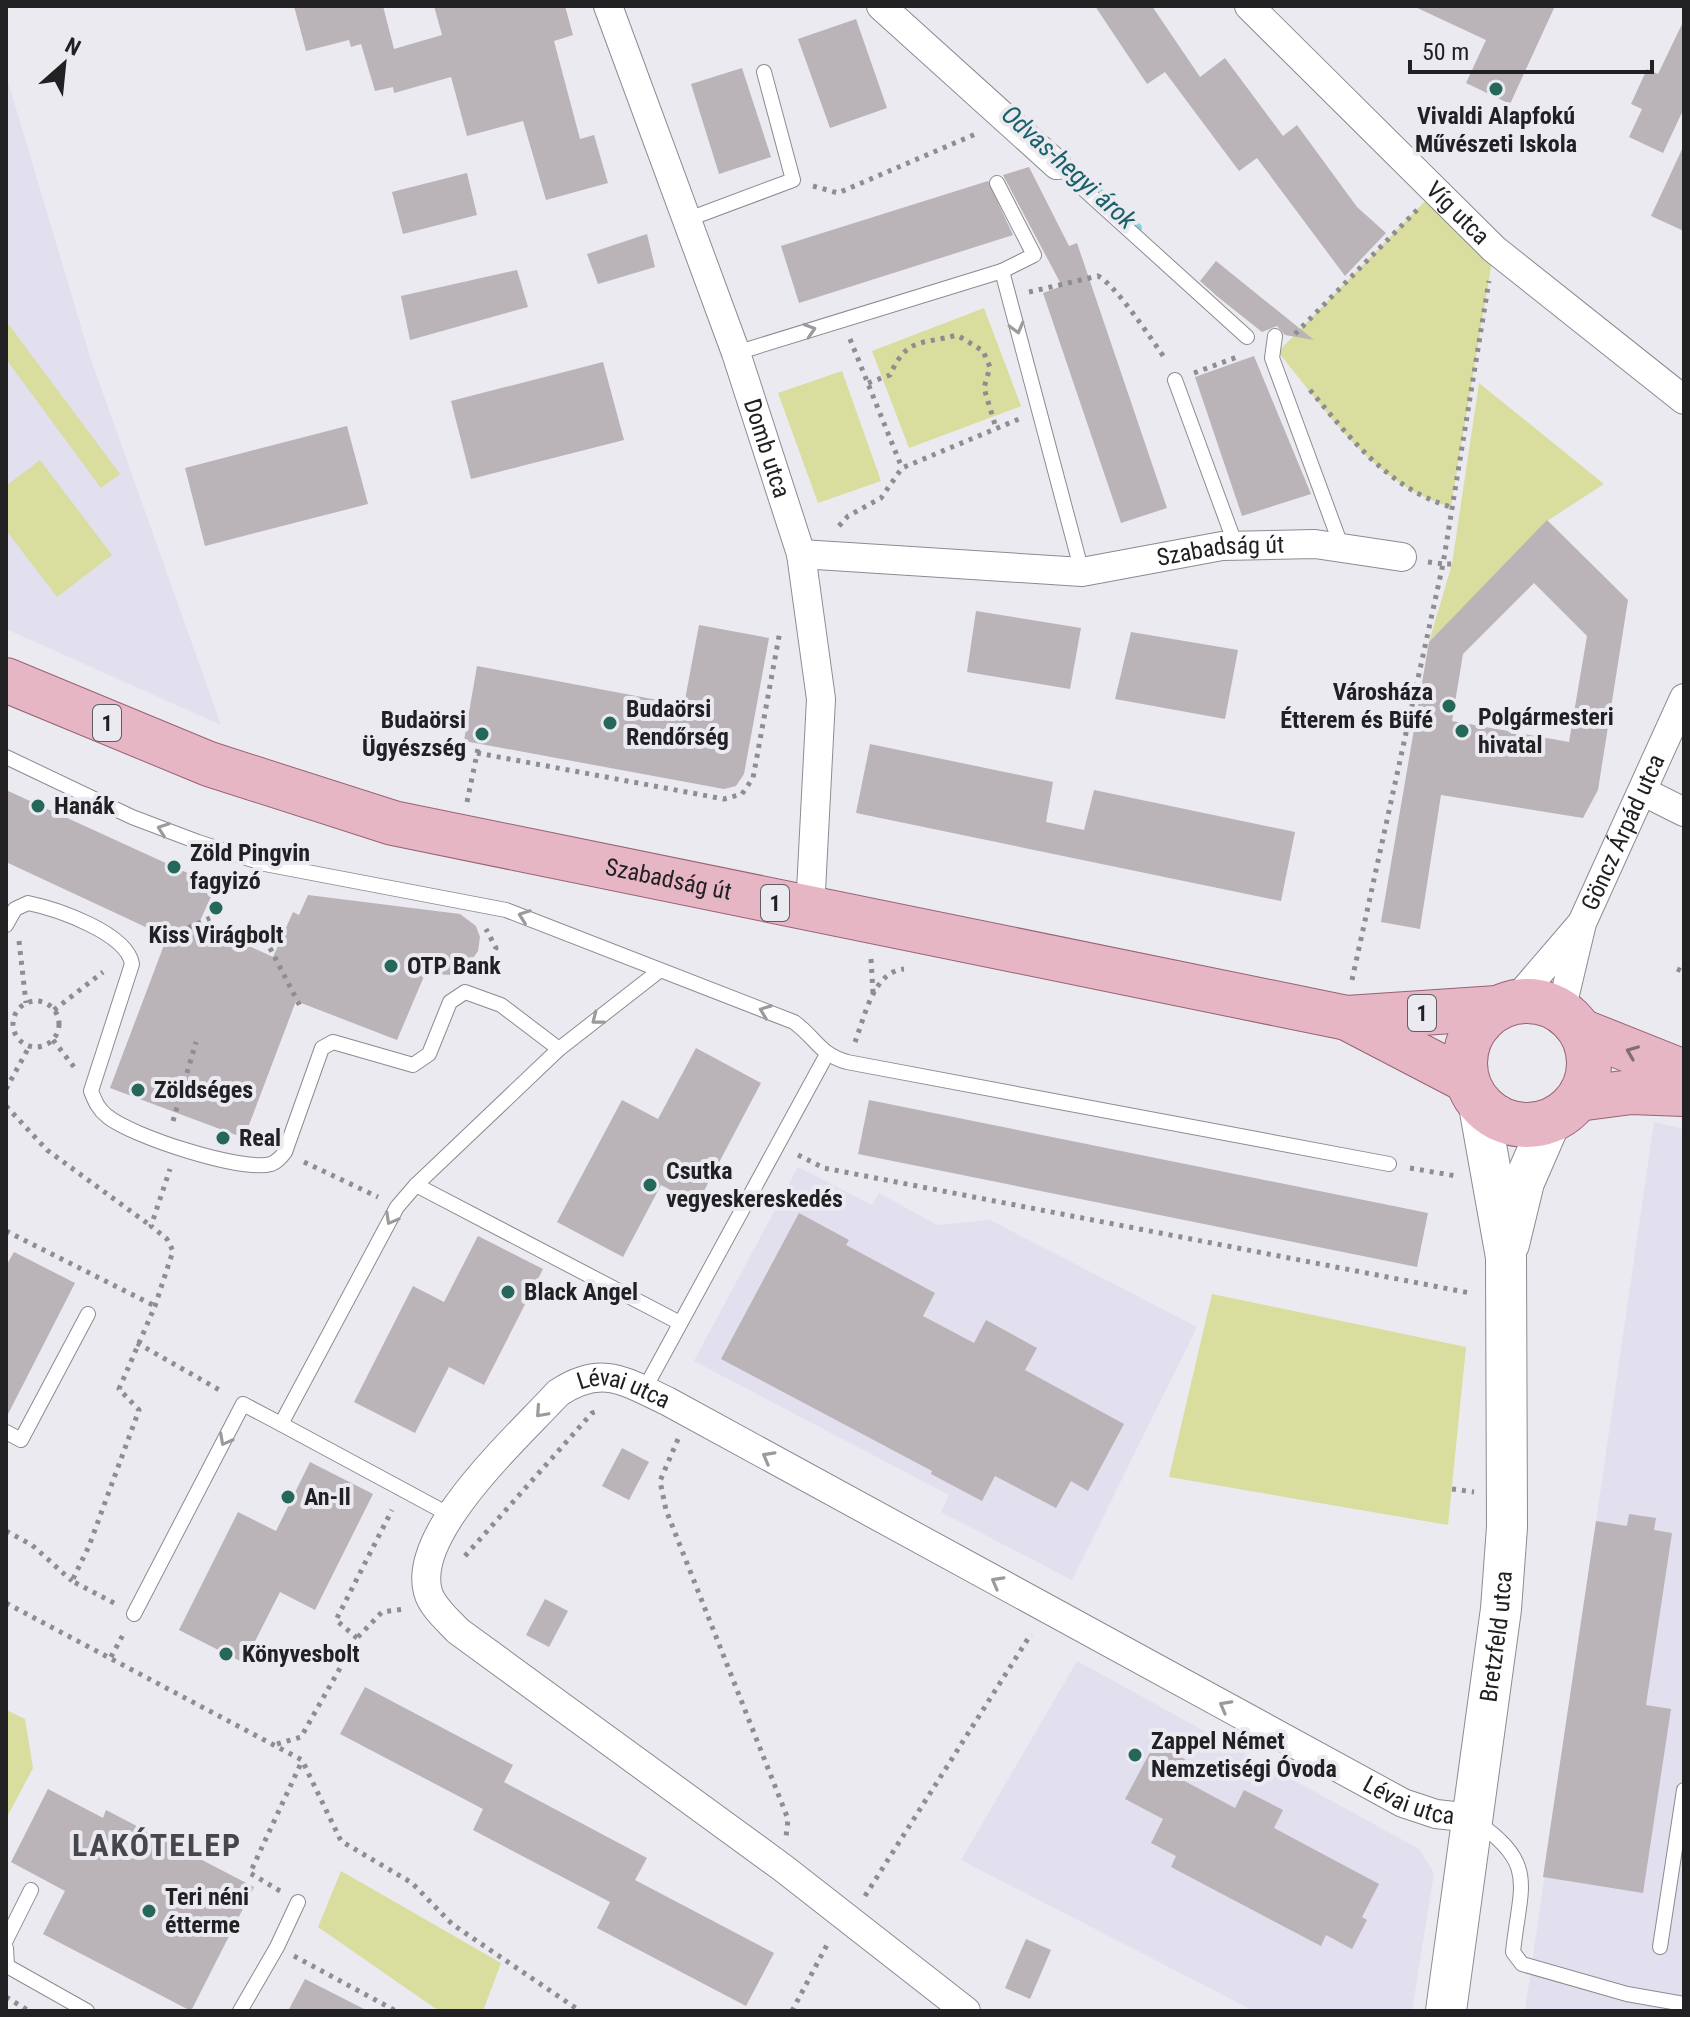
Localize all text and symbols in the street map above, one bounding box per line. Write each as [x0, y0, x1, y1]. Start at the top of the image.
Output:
north arrow [24, 24, 104, 104]
scale bar [1410, 24, 1652, 74]
text: N [61, 32, 85, 61]
text: 50 m [1422, 38, 1469, 66]
marker: Vivaldi Alapfokú Művészeti Iskola [1487, 80, 1505, 98]
water label: Odvas-hegyi árok [996, 99, 1143, 236]
place label: Vivaldi Alapfokú Művészeti Iskola [1415, 102, 1577, 158]
street label: Víg utca [1420, 176, 1495, 250]
one-way arrow [1008, 320, 1025, 334]
one-way arrow [803, 323, 817, 339]
street label: Domb utca [738, 395, 796, 501]
street label: Szabadság út [1154, 531, 1284, 572]
place label: Városháza Étterem és Büfé [1280, 678, 1433, 734]
place label: Budaörsi Rendőrség [626, 695, 729, 751]
marker: Városháza Étterem és Büfé [1440, 697, 1458, 715]
place label: Polgármesteri hivatal [1478, 703, 1614, 759]
road number: 1 [93, 705, 121, 741]
place label: Budaörsi Ügyészség [362, 706, 466, 762]
marker: Budaörsi Rendőrség [601, 714, 619, 732]
marker: Polgármesteri hivatal [1453, 722, 1471, 740]
marker: Budaörsi Ügyészség [473, 725, 491, 743]
street label: Göncz Árpád utca [1576, 750, 1671, 915]
place label: Hanák [54, 792, 115, 820]
marker: Hanák [29, 797, 47, 815]
one-way arrow [157, 822, 171, 839]
place label: Zöld Pingvin fagyizó [190, 839, 310, 895]
street label: Szabadság út [603, 853, 734, 906]
marker: Zöld Pingvin fagyizó [165, 858, 183, 876]
road number: 1 [761, 885, 789, 921]
marker: Kiss Virágbolt [207, 899, 225, 917]
one-way arrow [517, 909, 531, 926]
place label: Kiss Virágbolt [149, 921, 283, 949]
place label: OTP Bank [407, 952, 501, 980]
marker: OTP Bank [382, 957, 400, 975]
road number: 1 [1408, 995, 1436, 1031]
one-way arrow [759, 1004, 773, 1021]
one-way arrow [592, 1009, 606, 1024]
one-way arrow [1626, 1045, 1640, 1062]
place label: Zöldséges [154, 1076, 253, 1104]
marker: Zöldséges [129, 1081, 147, 1099]
place label: Real [239, 1124, 281, 1152]
marker: Real [214, 1129, 232, 1147]
place label: Csutka vegyeskereskedés [666, 1157, 843, 1213]
marker: Csutka vegyeskereskedés [641, 1176, 659, 1194]
one-way arrow [385, 1210, 401, 1224]
place label: Black Angel [524, 1278, 638, 1306]
marker: Black Angel [499, 1283, 517, 1301]
street label: Lévai utca [573, 1363, 675, 1414]
one-way arrow [535, 1403, 550, 1417]
one-way arrow [219, 1432, 234, 1446]
one-way arrow [763, 1451, 777, 1467]
place label: An-Il [304, 1483, 351, 1511]
marker: An-Il [279, 1488, 297, 1506]
street label: Bretzfeld utca [1474, 1570, 1518, 1704]
one-way arrow [990, 1576, 1005, 1591]
place label: Könyvesbolt [242, 1640, 360, 1668]
marker: Könyvesbolt [217, 1645, 235, 1663]
one-way arrow [1219, 1700, 1234, 1716]
place label: Zappel Német Nemzetiségi Óvoda [1151, 1727, 1337, 1783]
marker: Zappel Német Nemzetiségi Óvoda [1126, 1746, 1144, 1764]
street label: Lévai utca [1358, 1770, 1456, 1830]
district label: LAKÓTELEP [72, 1826, 242, 1864]
place label: Teri néni étterme [165, 1883, 249, 1939]
marker: Teri néni étterme [140, 1902, 158, 1920]

